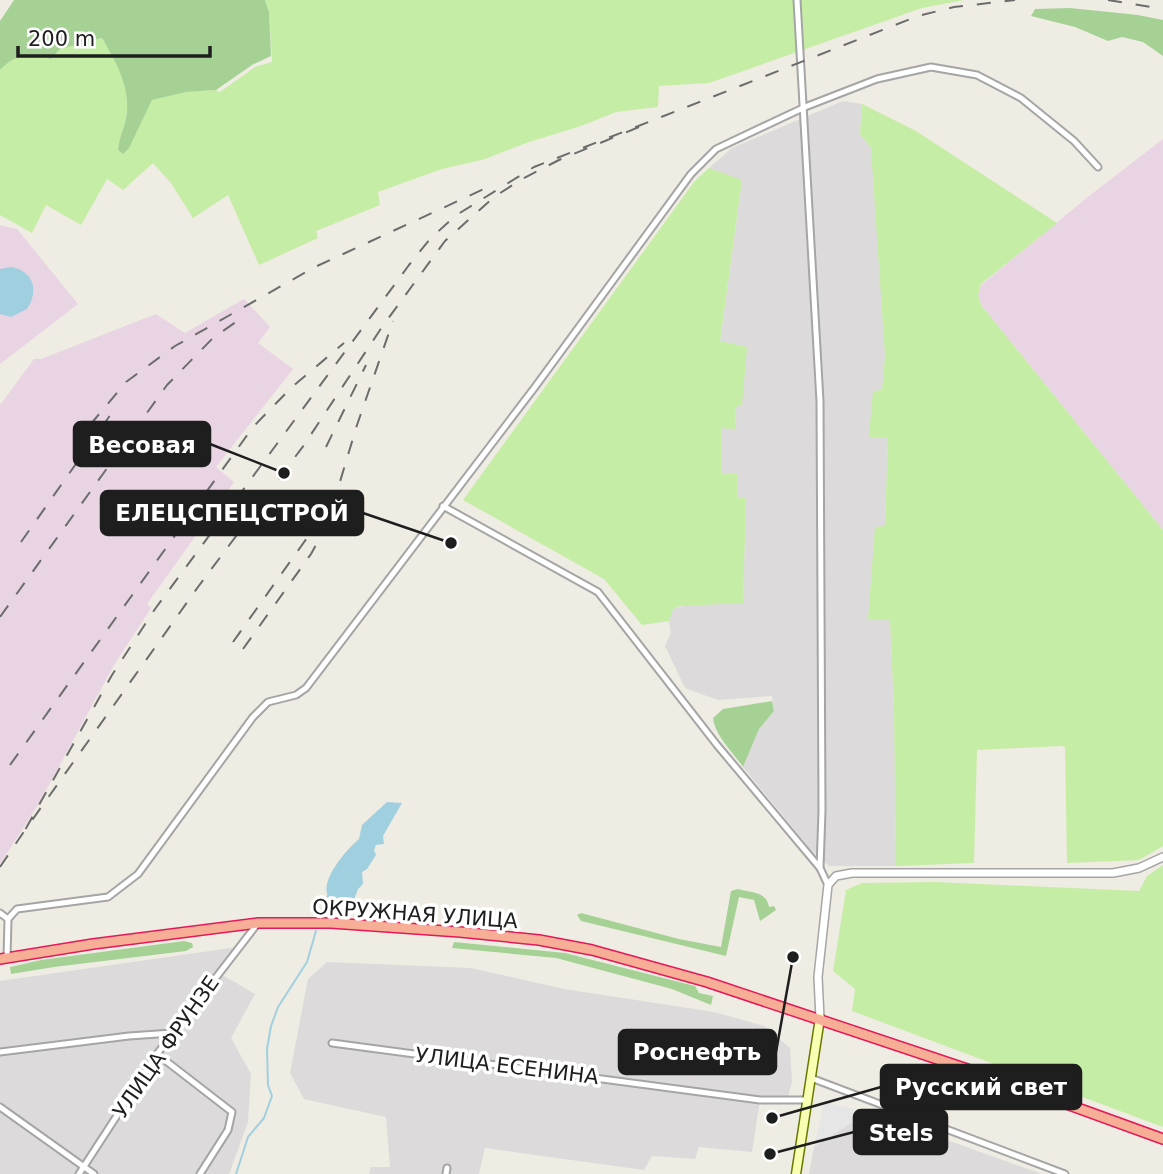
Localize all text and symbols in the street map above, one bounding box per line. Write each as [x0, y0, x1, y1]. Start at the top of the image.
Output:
scale bar [18, 14, 210, 58]
text: 200 m [28, 27, 95, 51]
callout: Весовая [74, 422, 210, 466]
text: Весовая [88, 432, 196, 458]
callout: ЕЛЕЦСПЕЦСТРОЙ [101, 491, 363, 535]
text: ЕЛЕЦСПЕЦСТРОЙ [115, 499, 349, 526]
street label: ОКРУЖНАЯ УЛИЦА [311, 895, 519, 933]
street label: УЛИЦА ФРУНЗЕ [108, 971, 224, 1123]
callout: Роснефть [619, 1030, 776, 1074]
text: Роснефть [633, 1039, 761, 1065]
street label: УЛИЦА ЕСЕНИНА [414, 1043, 601, 1089]
callout: Русский свет [881, 1065, 1081, 1109]
text: Русский свет [895, 1074, 1068, 1100]
callout: Stels [854, 1110, 947, 1154]
text: Stels [869, 1120, 933, 1146]

